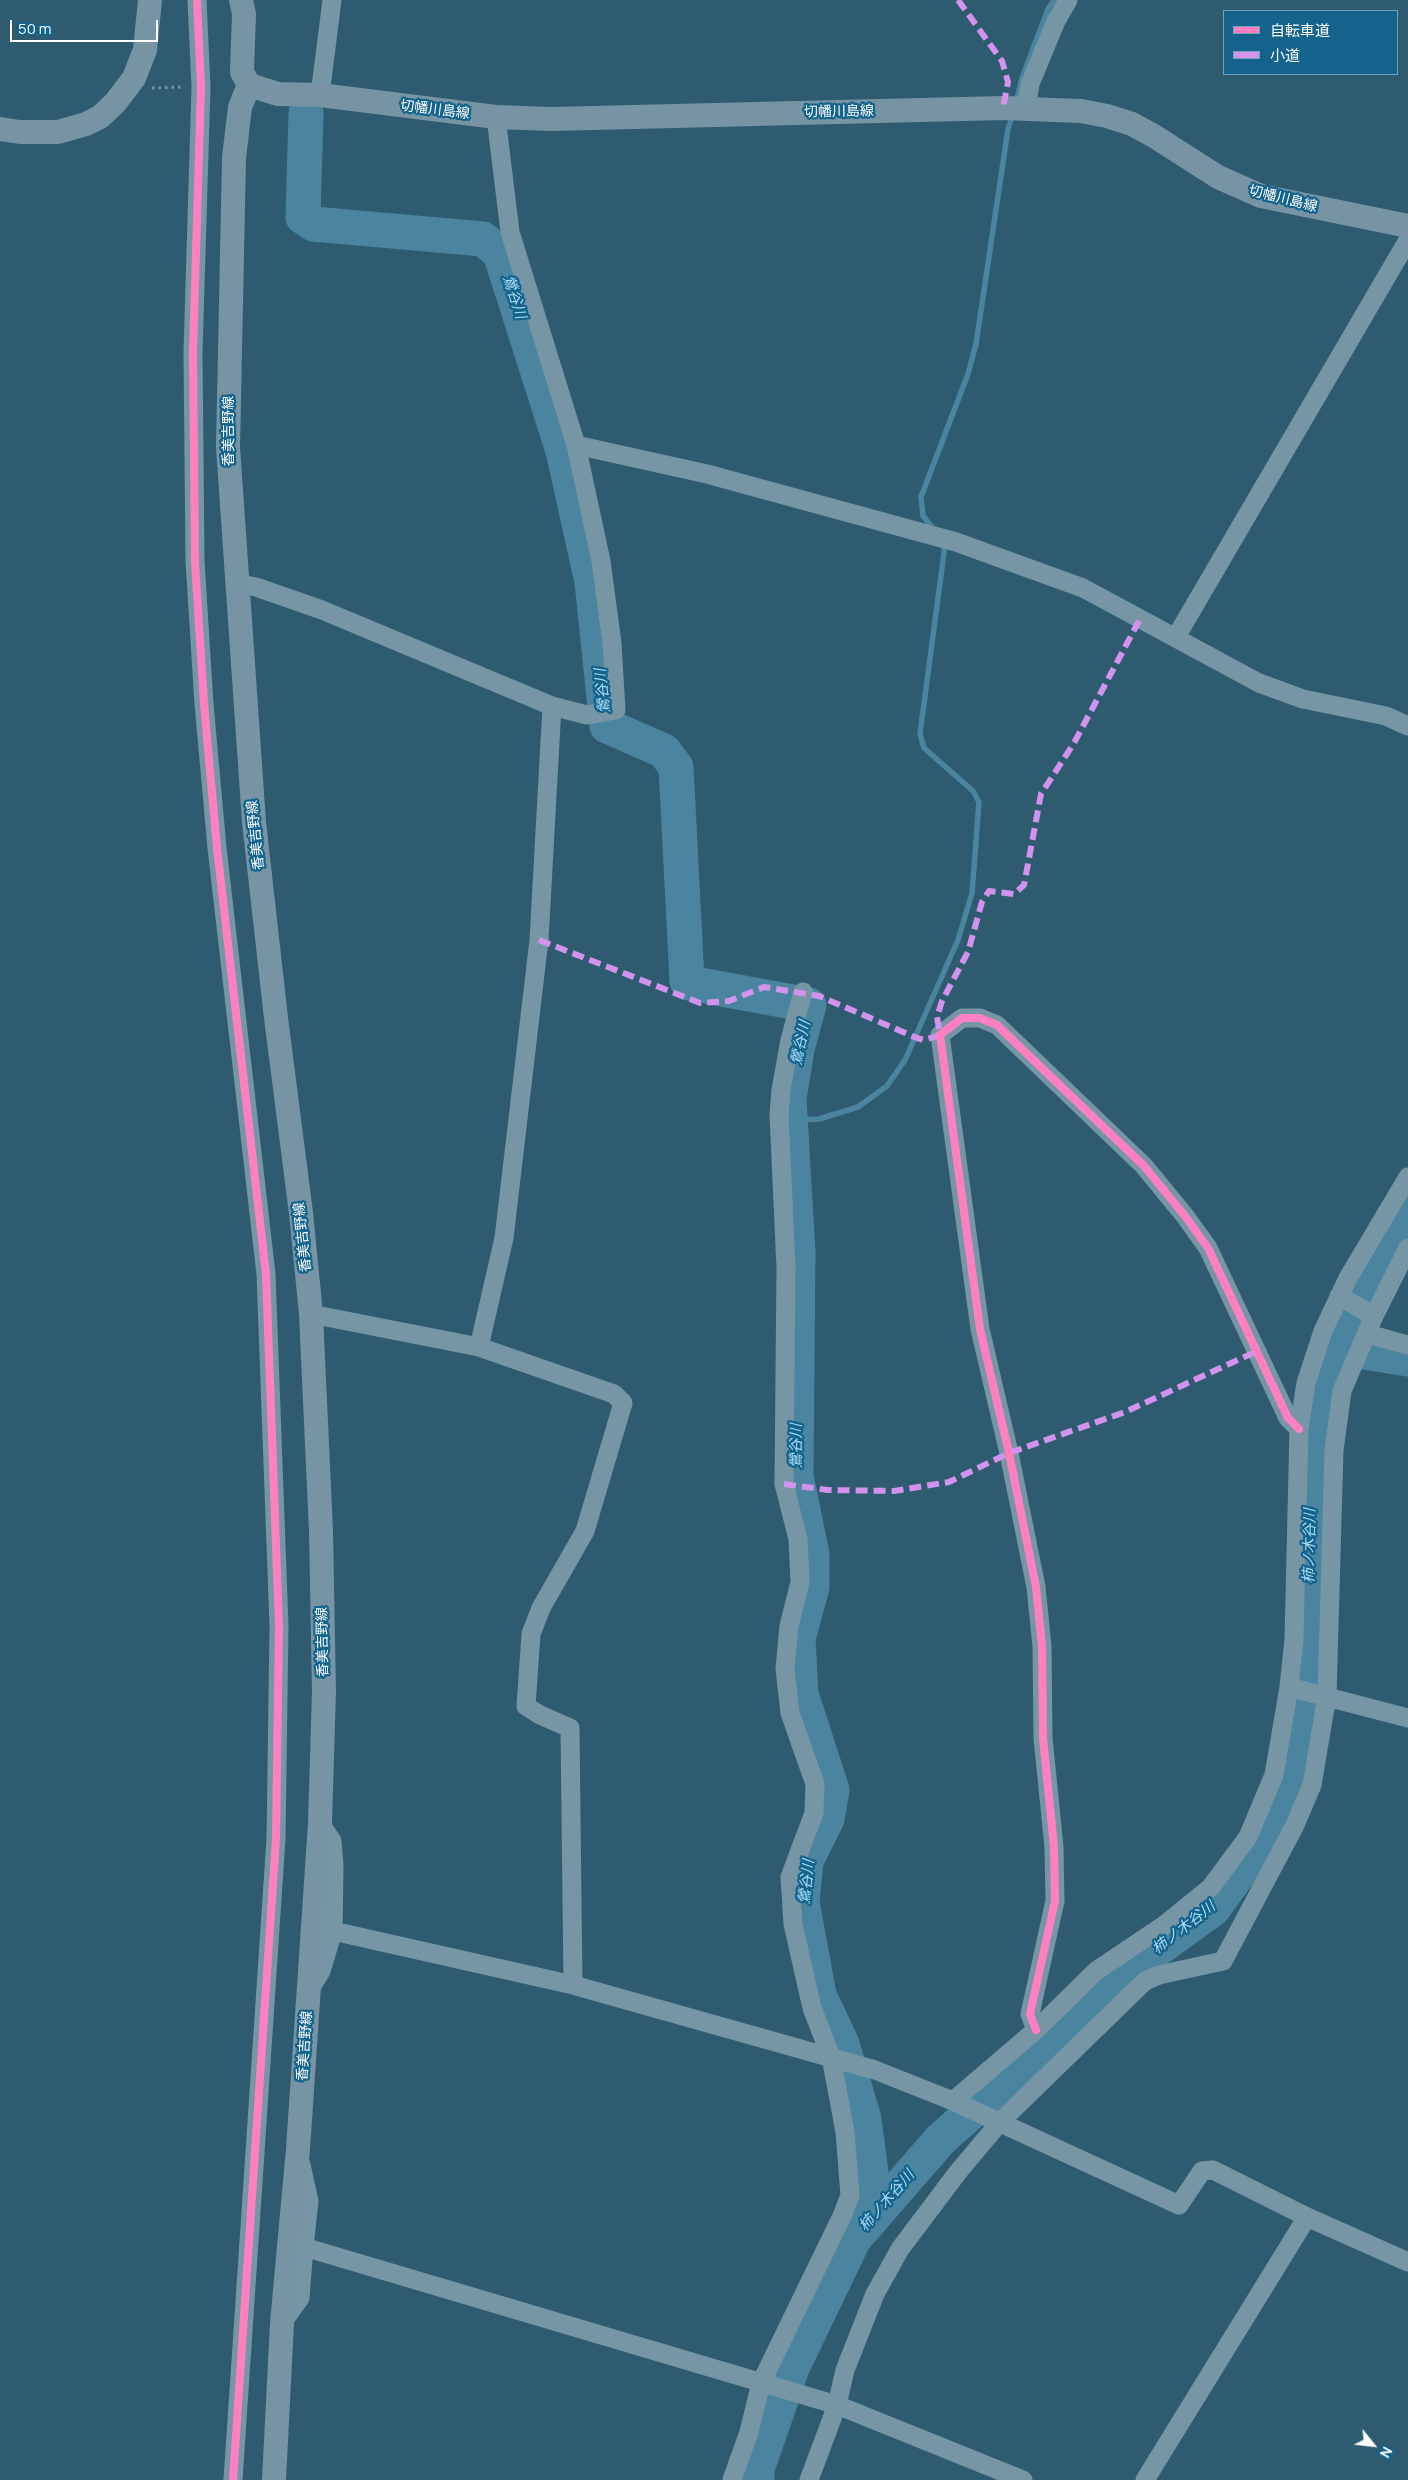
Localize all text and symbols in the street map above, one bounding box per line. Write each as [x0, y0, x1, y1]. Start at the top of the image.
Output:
scale bar [12, 10, 160, 42]
legend [1223, 10, 1398, 75]
text: 50 m [18, 18, 52, 39]
text: 自転車道 [1270, 20, 1330, 41]
text: 小道 [1270, 45, 1300, 66]
street label: 切幡川島線 [399, 97, 471, 123]
street label: 切幡川島線 [804, 103, 874, 121]
street label: 切幡川島線 [1247, 182, 1319, 216]
water label: 鶯谷川 [498, 273, 530, 321]
street label: 香美吉野線 [221, 396, 237, 466]
water label: 鶯谷川 [592, 668, 614, 714]
street label: 香美吉野線 [244, 799, 268, 871]
water label: 鶯谷川 [788, 1019, 814, 1067]
street label: 香美吉野線 [291, 1201, 315, 1273]
water label: 鶯谷川 [788, 1424, 806, 1468]
water label: 柿ノ木谷川 [1300, 1508, 1320, 1584]
street label: 香美吉野線 [314, 1607, 332, 1677]
water label: 鶯谷川 [796, 1859, 818, 1905]
water label: 柿ノ木谷川 [1149, 1898, 1219, 1958]
street label: 香美吉野線 [294, 2010, 316, 2082]
water label: 柿ノ木谷川 [856, 2167, 918, 2235]
north arrow [1348, 2420, 1398, 2470]
text: N [1376, 2444, 1397, 2462]

